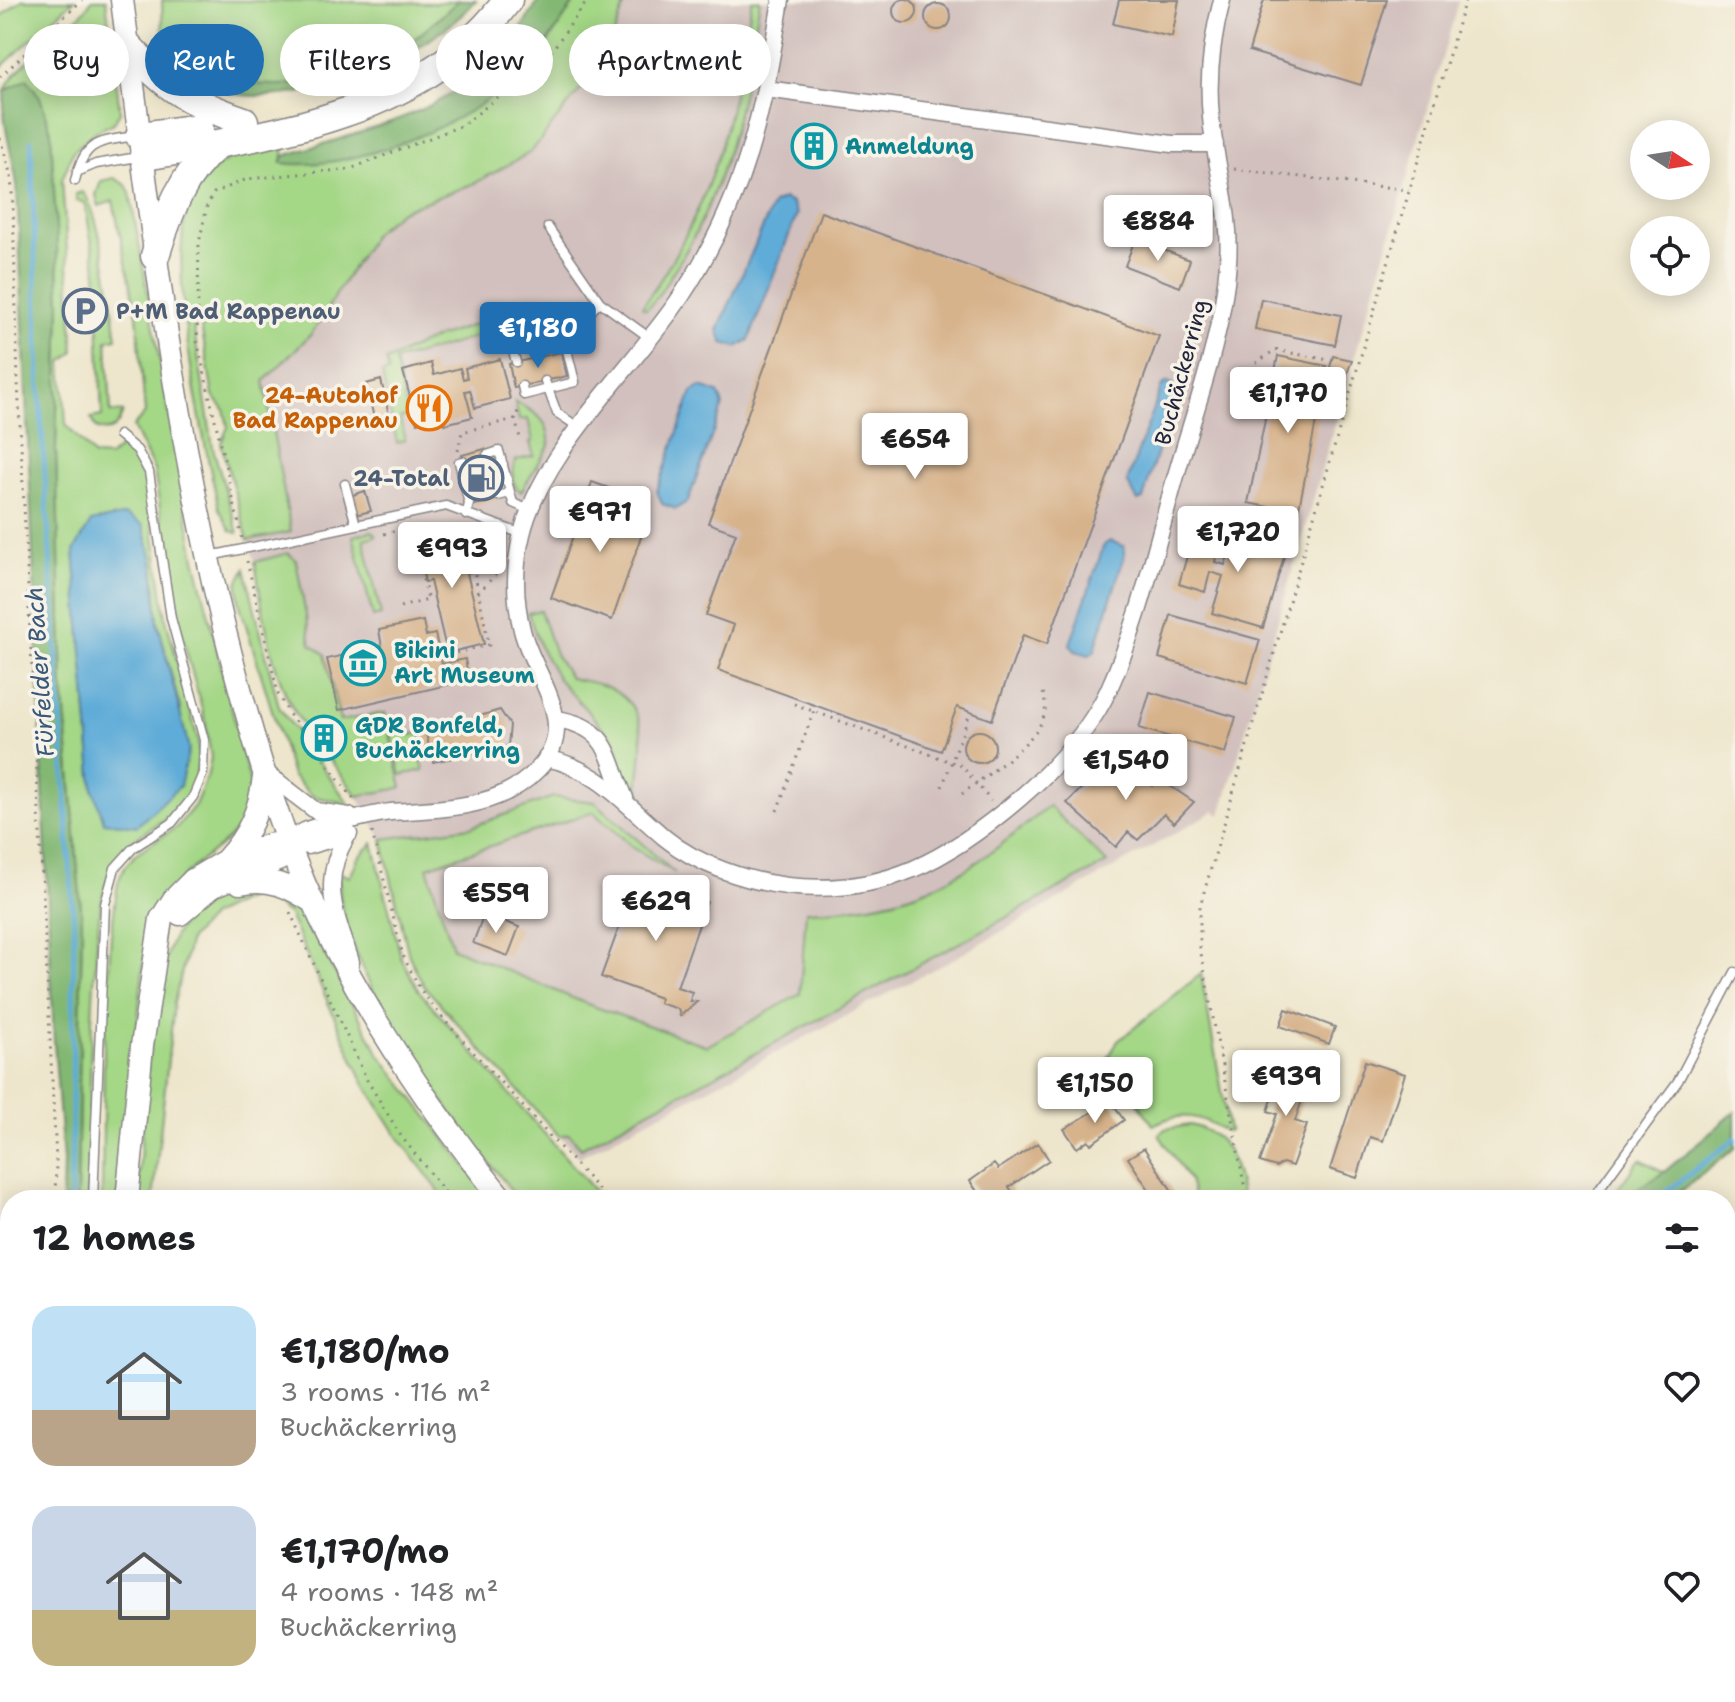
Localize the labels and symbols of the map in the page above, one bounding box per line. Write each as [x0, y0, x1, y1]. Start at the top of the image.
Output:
north arrow [1630, 120, 1710, 200]
building icon: Anmeldung [790, 122, 838, 170]
place label: Anmeldung [845, 132, 974, 161]
pin: €884 [1111, 195, 1205, 263]
parking icon: P+M Bad Rappenau [61, 287, 109, 335]
street label: Buchäckerring [1148, 296, 1215, 448]
place label: P+M Bad Rappenau [116, 297, 341, 326]
pin: €1,180 [473, 302, 603, 370]
pin: €1,170 [1223, 367, 1353, 435]
place label: 24-Autohof Bad Rappenau [233, 381, 398, 435]
restaurant icon: 24-Autohof Bad Rappenau [405, 384, 453, 432]
pin: €654 [868, 413, 962, 481]
fuel station icon: 24-Total [457, 454, 505, 502]
place label: 24-Total [353, 464, 450, 493]
pin: €971 [553, 486, 647, 554]
pin: €1,720 [1173, 506, 1303, 574]
pin: €993 [405, 522, 499, 590]
water label: Fürfelder Bach [18, 586, 62, 758]
place label: Bikini Art Museum [394, 636, 535, 690]
museum icon: Bikini Art Museum [339, 639, 387, 687]
place label: GDR Bonfeld, Buchäckerring [355, 711, 520, 765]
building icon: GDR Bonfeld, Buchäckerring [300, 714, 348, 762]
pin: €1,540 [1061, 734, 1191, 802]
pin: €559 [449, 867, 543, 935]
pin: €629 [609, 875, 703, 943]
pin: €939 [1239, 1050, 1333, 1118]
pin: €1,150 [1030, 1057, 1160, 1125]

